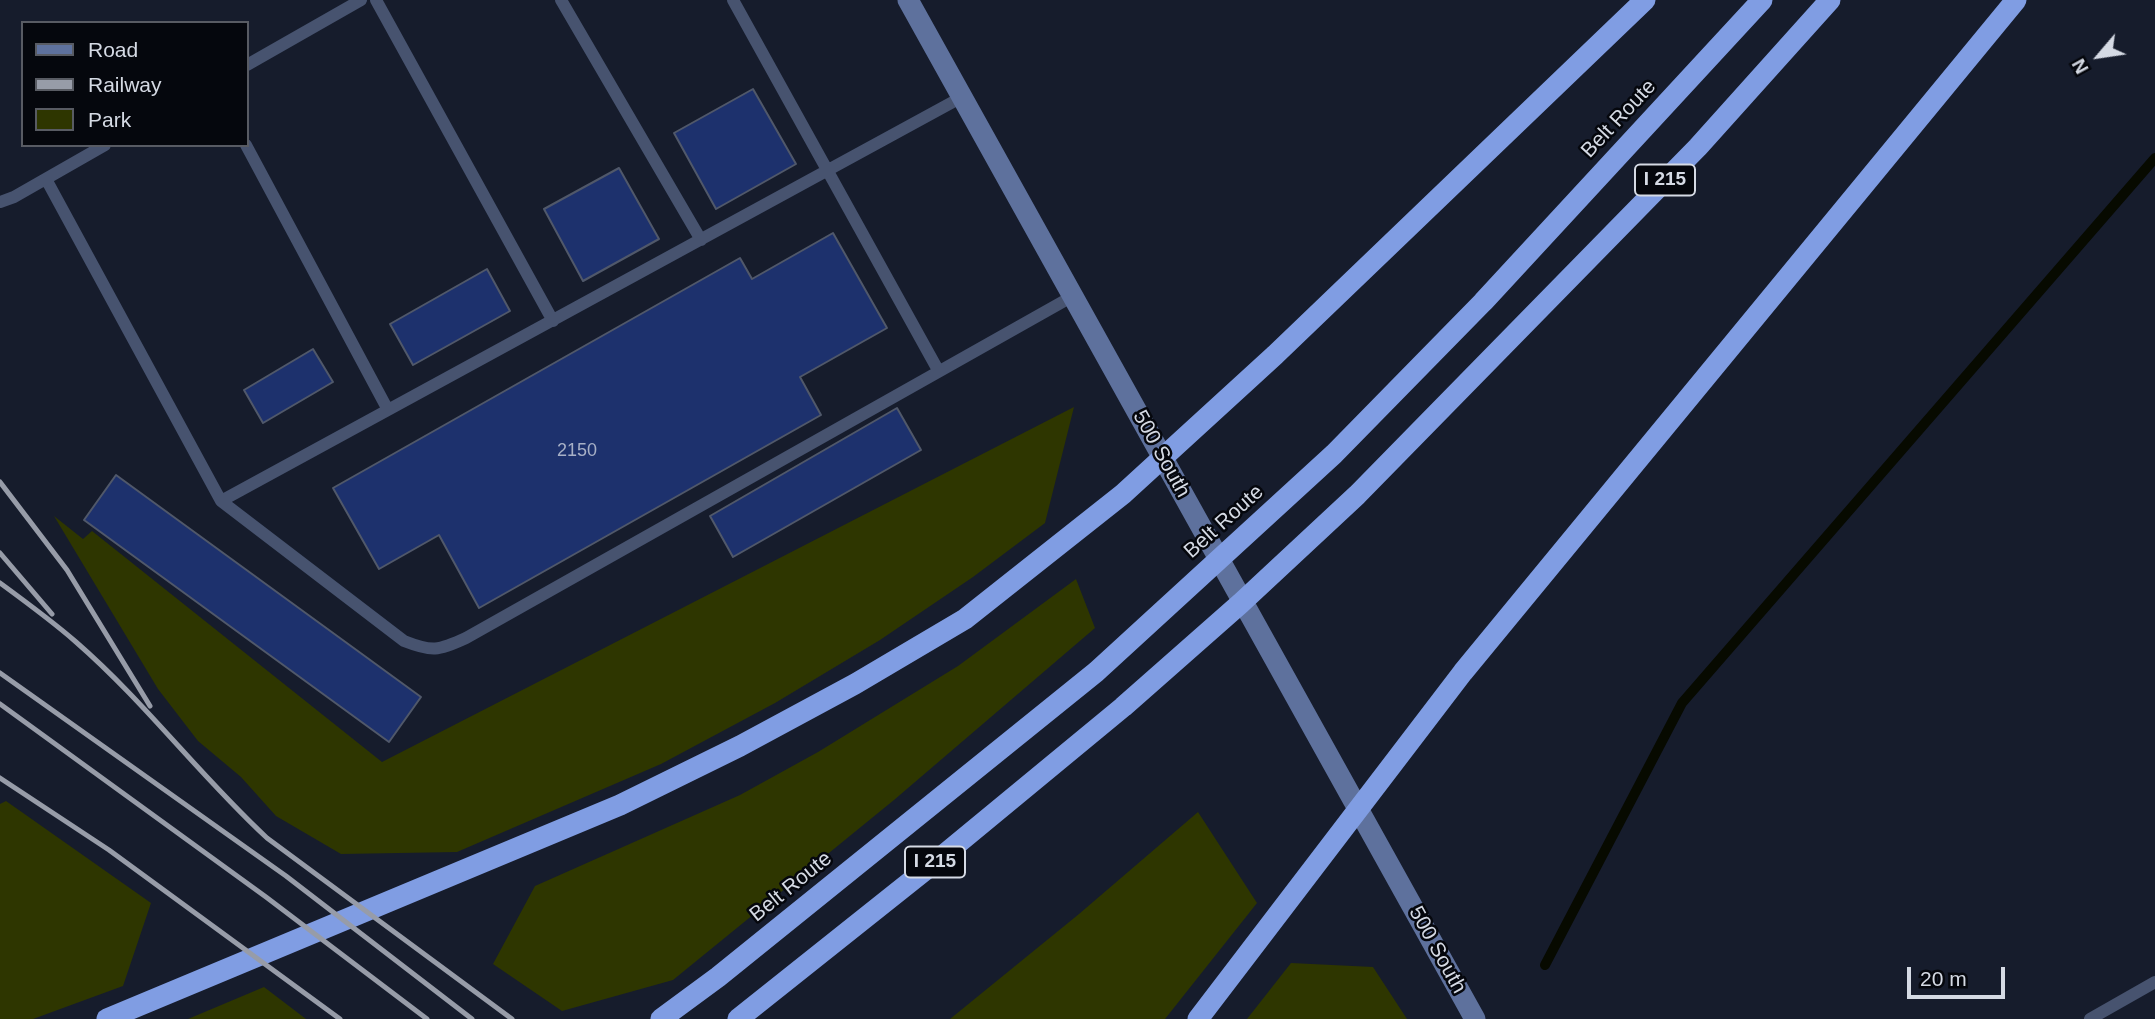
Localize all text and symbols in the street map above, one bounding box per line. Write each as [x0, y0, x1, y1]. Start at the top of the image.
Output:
legend [21, 21, 248, 147]
north arrow [2064, 21, 2134, 91]
text: Road [88, 38, 138, 61]
text: N [2068, 55, 2093, 78]
text: Railway [88, 73, 162, 96]
street label: Belt Route [1576, 75, 1662, 163]
text: Park [88, 108, 131, 131]
road number: I 215 [1635, 164, 1695, 196]
street label: 500 South [1127, 406, 1195, 502]
house number: 2150 [557, 440, 597, 462]
street label: Belt Route [1179, 480, 1269, 564]
street label: Belt Route [745, 846, 837, 928]
road number: I 215 [905, 846, 965, 877]
street label: 500 South [1403, 902, 1471, 998]
scale bar [1910, 953, 2008, 997]
text: 20 m [1920, 967, 1967, 990]

